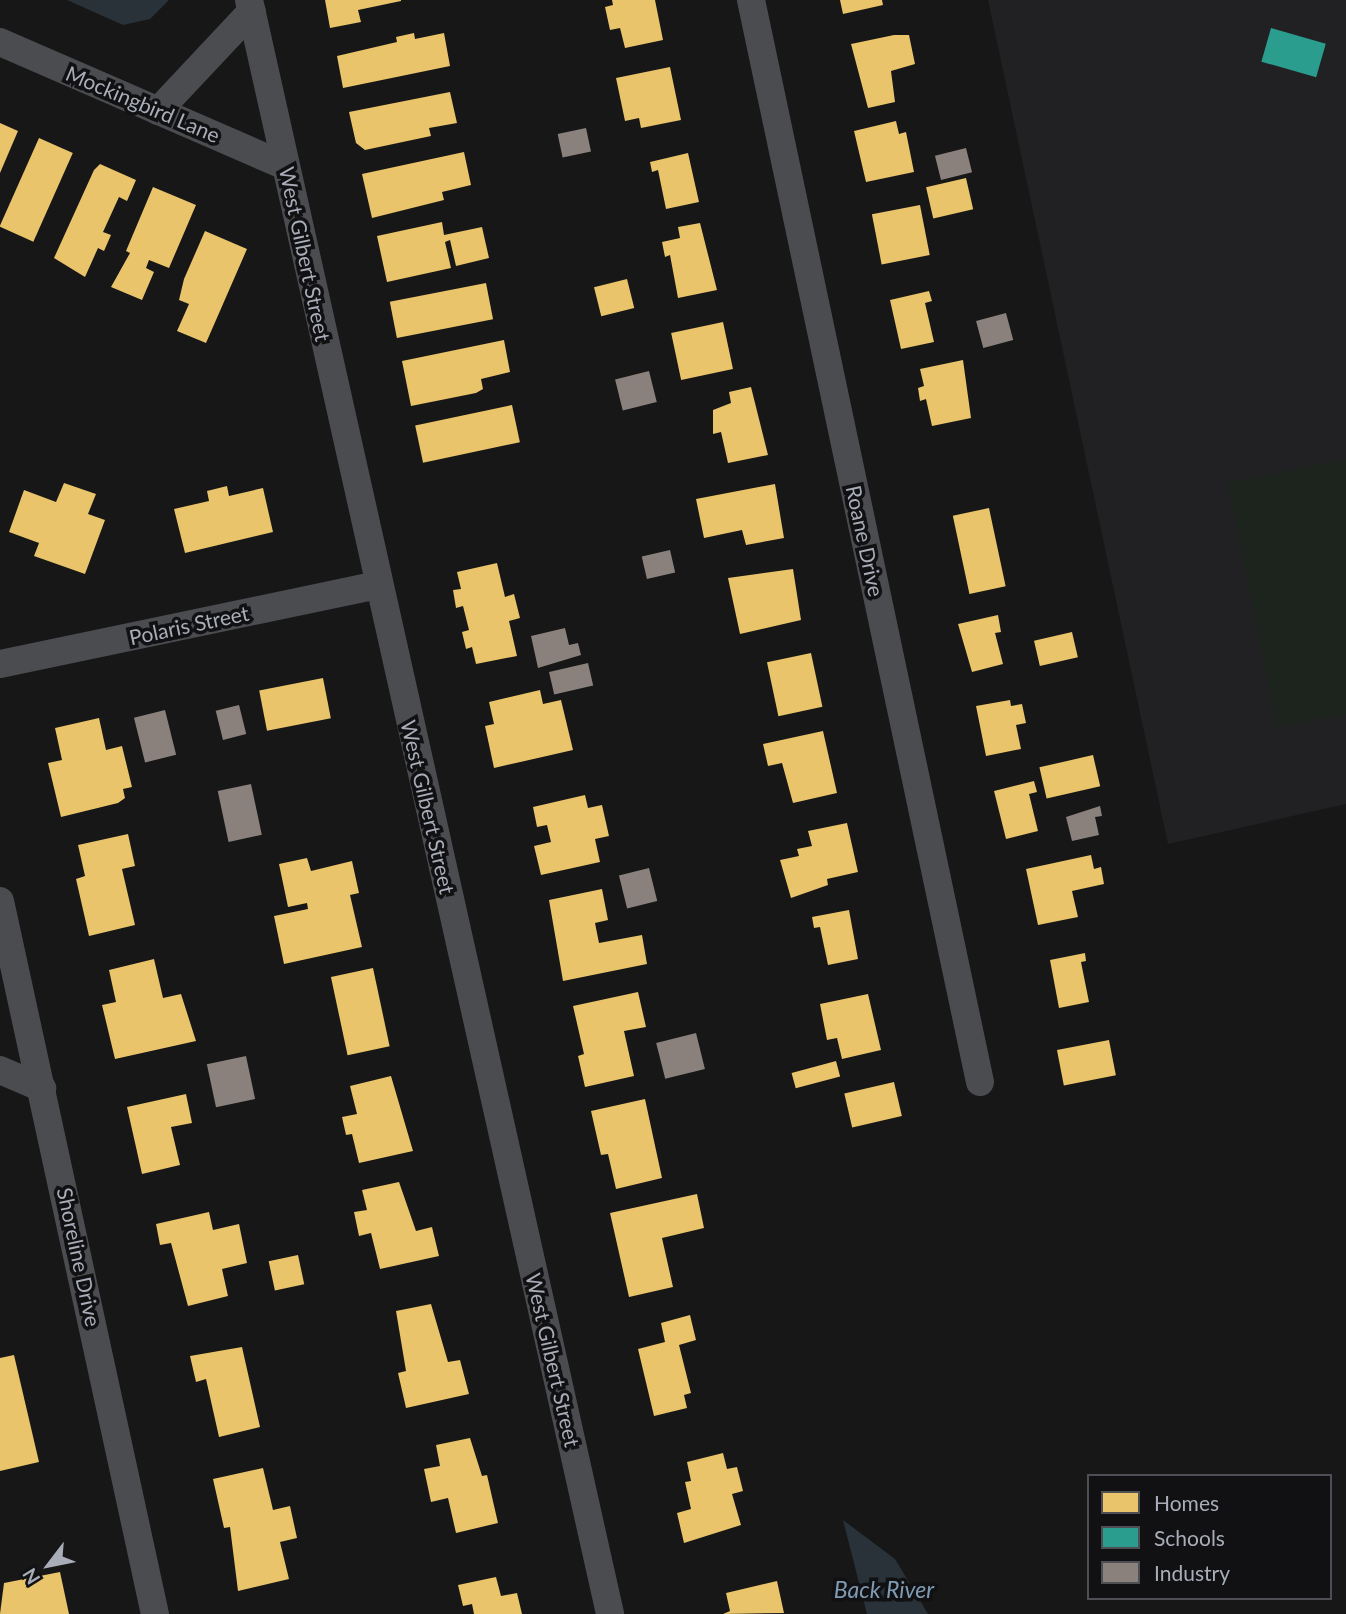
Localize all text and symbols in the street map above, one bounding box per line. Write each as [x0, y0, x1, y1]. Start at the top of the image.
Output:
street label: Mockingbird Lane [62, 60, 224, 148]
street label: West Gilbert Street [274, 165, 336, 343]
street label: Roane Drive [841, 483, 889, 599]
street label: Polaris Street [127, 600, 251, 650]
street label: West Gilbert Street [396, 718, 460, 896]
street label: Shoreline Drive [52, 1185, 106, 1329]
street label: West Gilbert Street [521, 1271, 585, 1449]
legend [1087, 1474, 1332, 1600]
text: Homes [1154, 1490, 1219, 1515]
text: Schools [1154, 1525, 1225, 1550]
north arrow [14, 1530, 84, 1600]
text: Industry [1154, 1560, 1230, 1585]
text: N [17, 1564, 44, 1589]
water label: Back River [834, 1575, 934, 1603]

